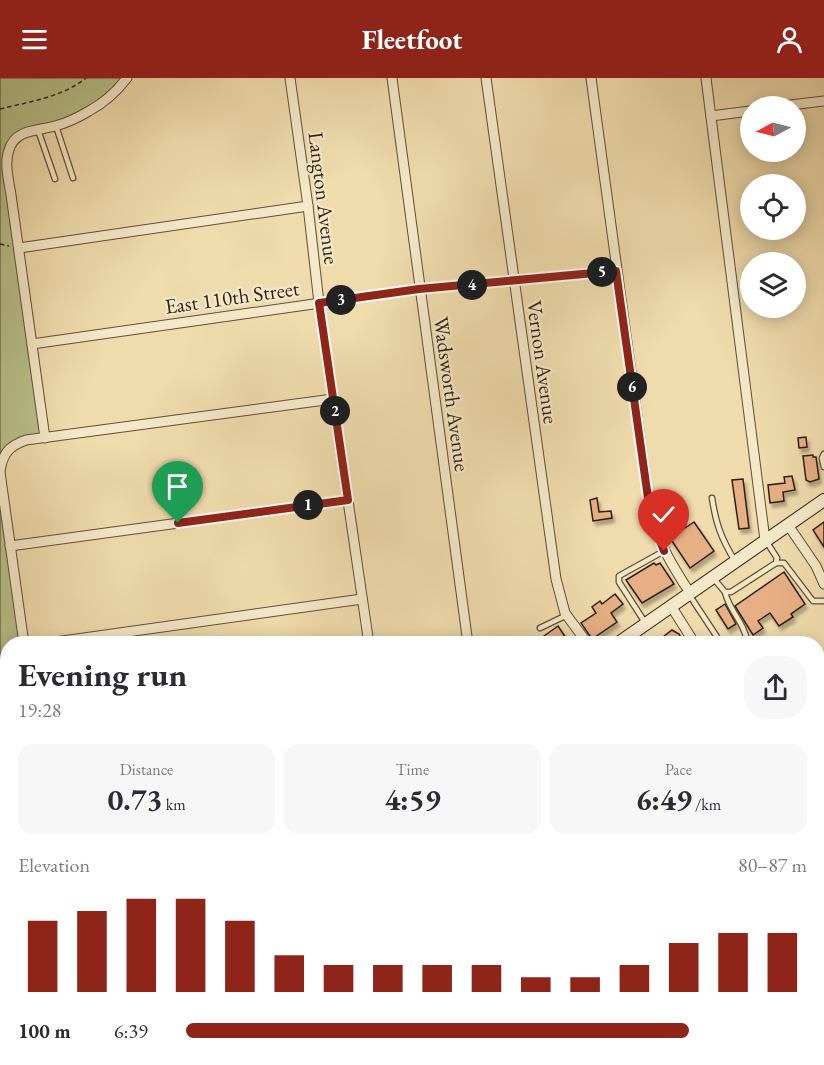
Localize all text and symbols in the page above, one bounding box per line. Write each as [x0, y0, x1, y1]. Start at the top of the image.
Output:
text: Fleetfoot [362, 22, 462, 57]
icon: menu [18, 23, 51, 56]
icon: person [773, 23, 806, 56]
north arrow [740, 96, 806, 162]
map controls [740, 96, 806, 318]
street label: Langton Avenue [302, 130, 346, 266]
button: locate [740, 174, 806, 240]
button: layers [740, 252, 806, 318]
pin: 5 [587, 257, 617, 287]
text: 5 [598, 261, 606, 282]
pin: 4 [457, 270, 487, 300]
street label: East 110th Street [163, 274, 301, 320]
text: 4 [468, 274, 476, 295]
pin: 3 [326, 285, 356, 315]
text: 3 [337, 289, 345, 310]
street label: Vernon Avenue [521, 299, 565, 425]
street label: Wadsworth Avenue [428, 315, 476, 473]
pin: 6 [617, 372, 647, 402]
text: 6 [628, 376, 636, 397]
pin: 2 [320, 396, 350, 426]
text: 2 [331, 400, 339, 421]
pin [152, 461, 203, 523]
icon: arrive [161, 470, 194, 503]
pin [638, 489, 689, 551]
pin: 1 [293, 490, 323, 520]
text: 1 [304, 494, 312, 515]
icon: check [647, 498, 680, 531]
text: Evening run [18, 653, 187, 696]
button: share [744, 656, 807, 719]
text: 19:28 [18, 697, 61, 723]
text: Distance [120, 759, 173, 780]
text: Time [396, 759, 429, 780]
text: Pace [665, 759, 692, 780]
text: 0.73 [107, 780, 162, 819]
text: 4:59 [384, 780, 441, 819]
text: 6:49 [636, 780, 692, 819]
text: km [162, 794, 186, 815]
text: /km [692, 794, 721, 815]
text: Elevation [18, 852, 90, 878]
text: 80–87 m [738, 852, 807, 878]
text: 100 m [18, 1018, 71, 1044]
text: 6:39 [114, 1018, 148, 1044]

